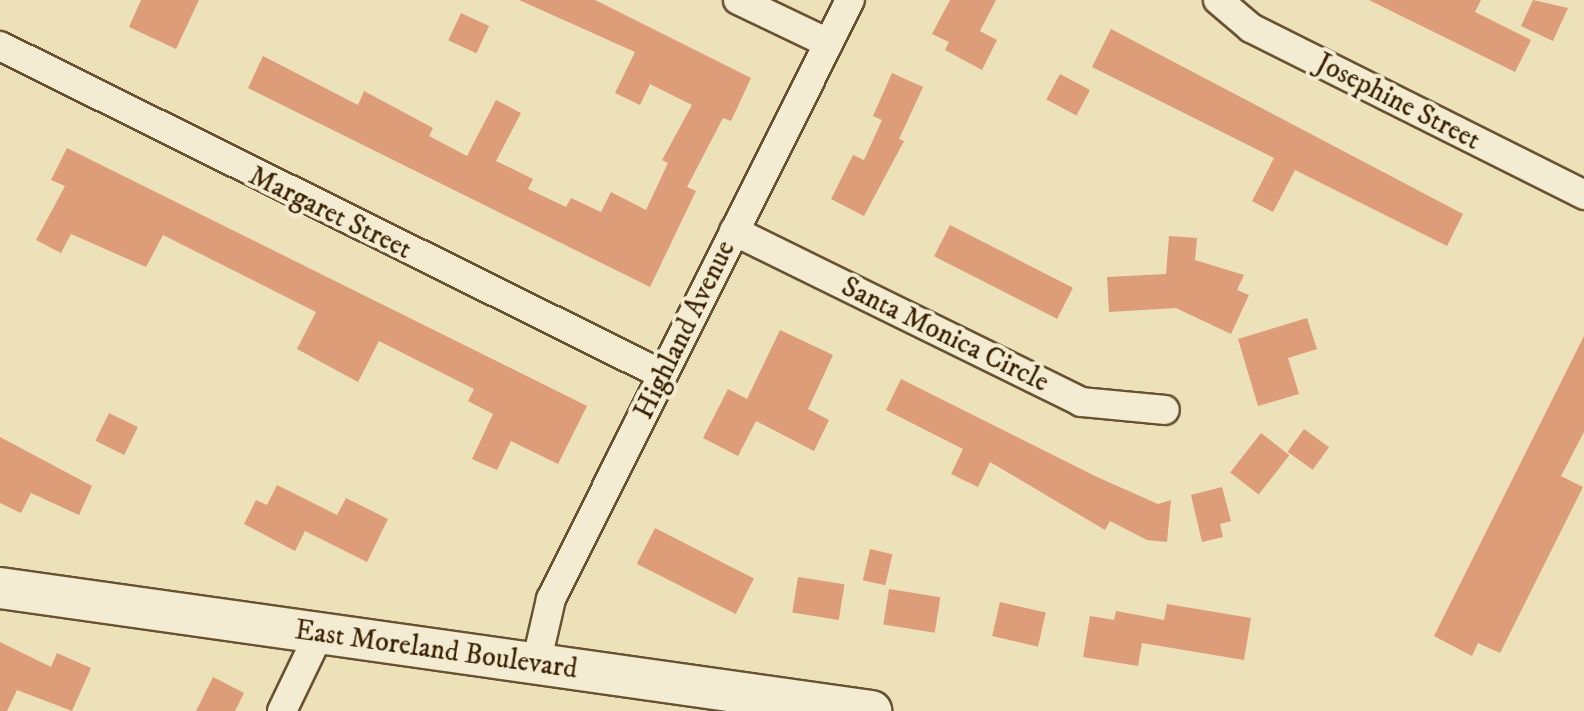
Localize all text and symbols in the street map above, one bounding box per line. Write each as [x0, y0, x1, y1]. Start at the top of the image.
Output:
street label: Josephine Street [1310, 46, 1486, 158]
street label: Margaret Street [243, 159, 417, 267]
street label: Highland Avenue [627, 235, 743, 425]
street label: Santa Monica Circle [836, 270, 1054, 400]
street label: East Moreland Boulevard [293, 614, 579, 686]

